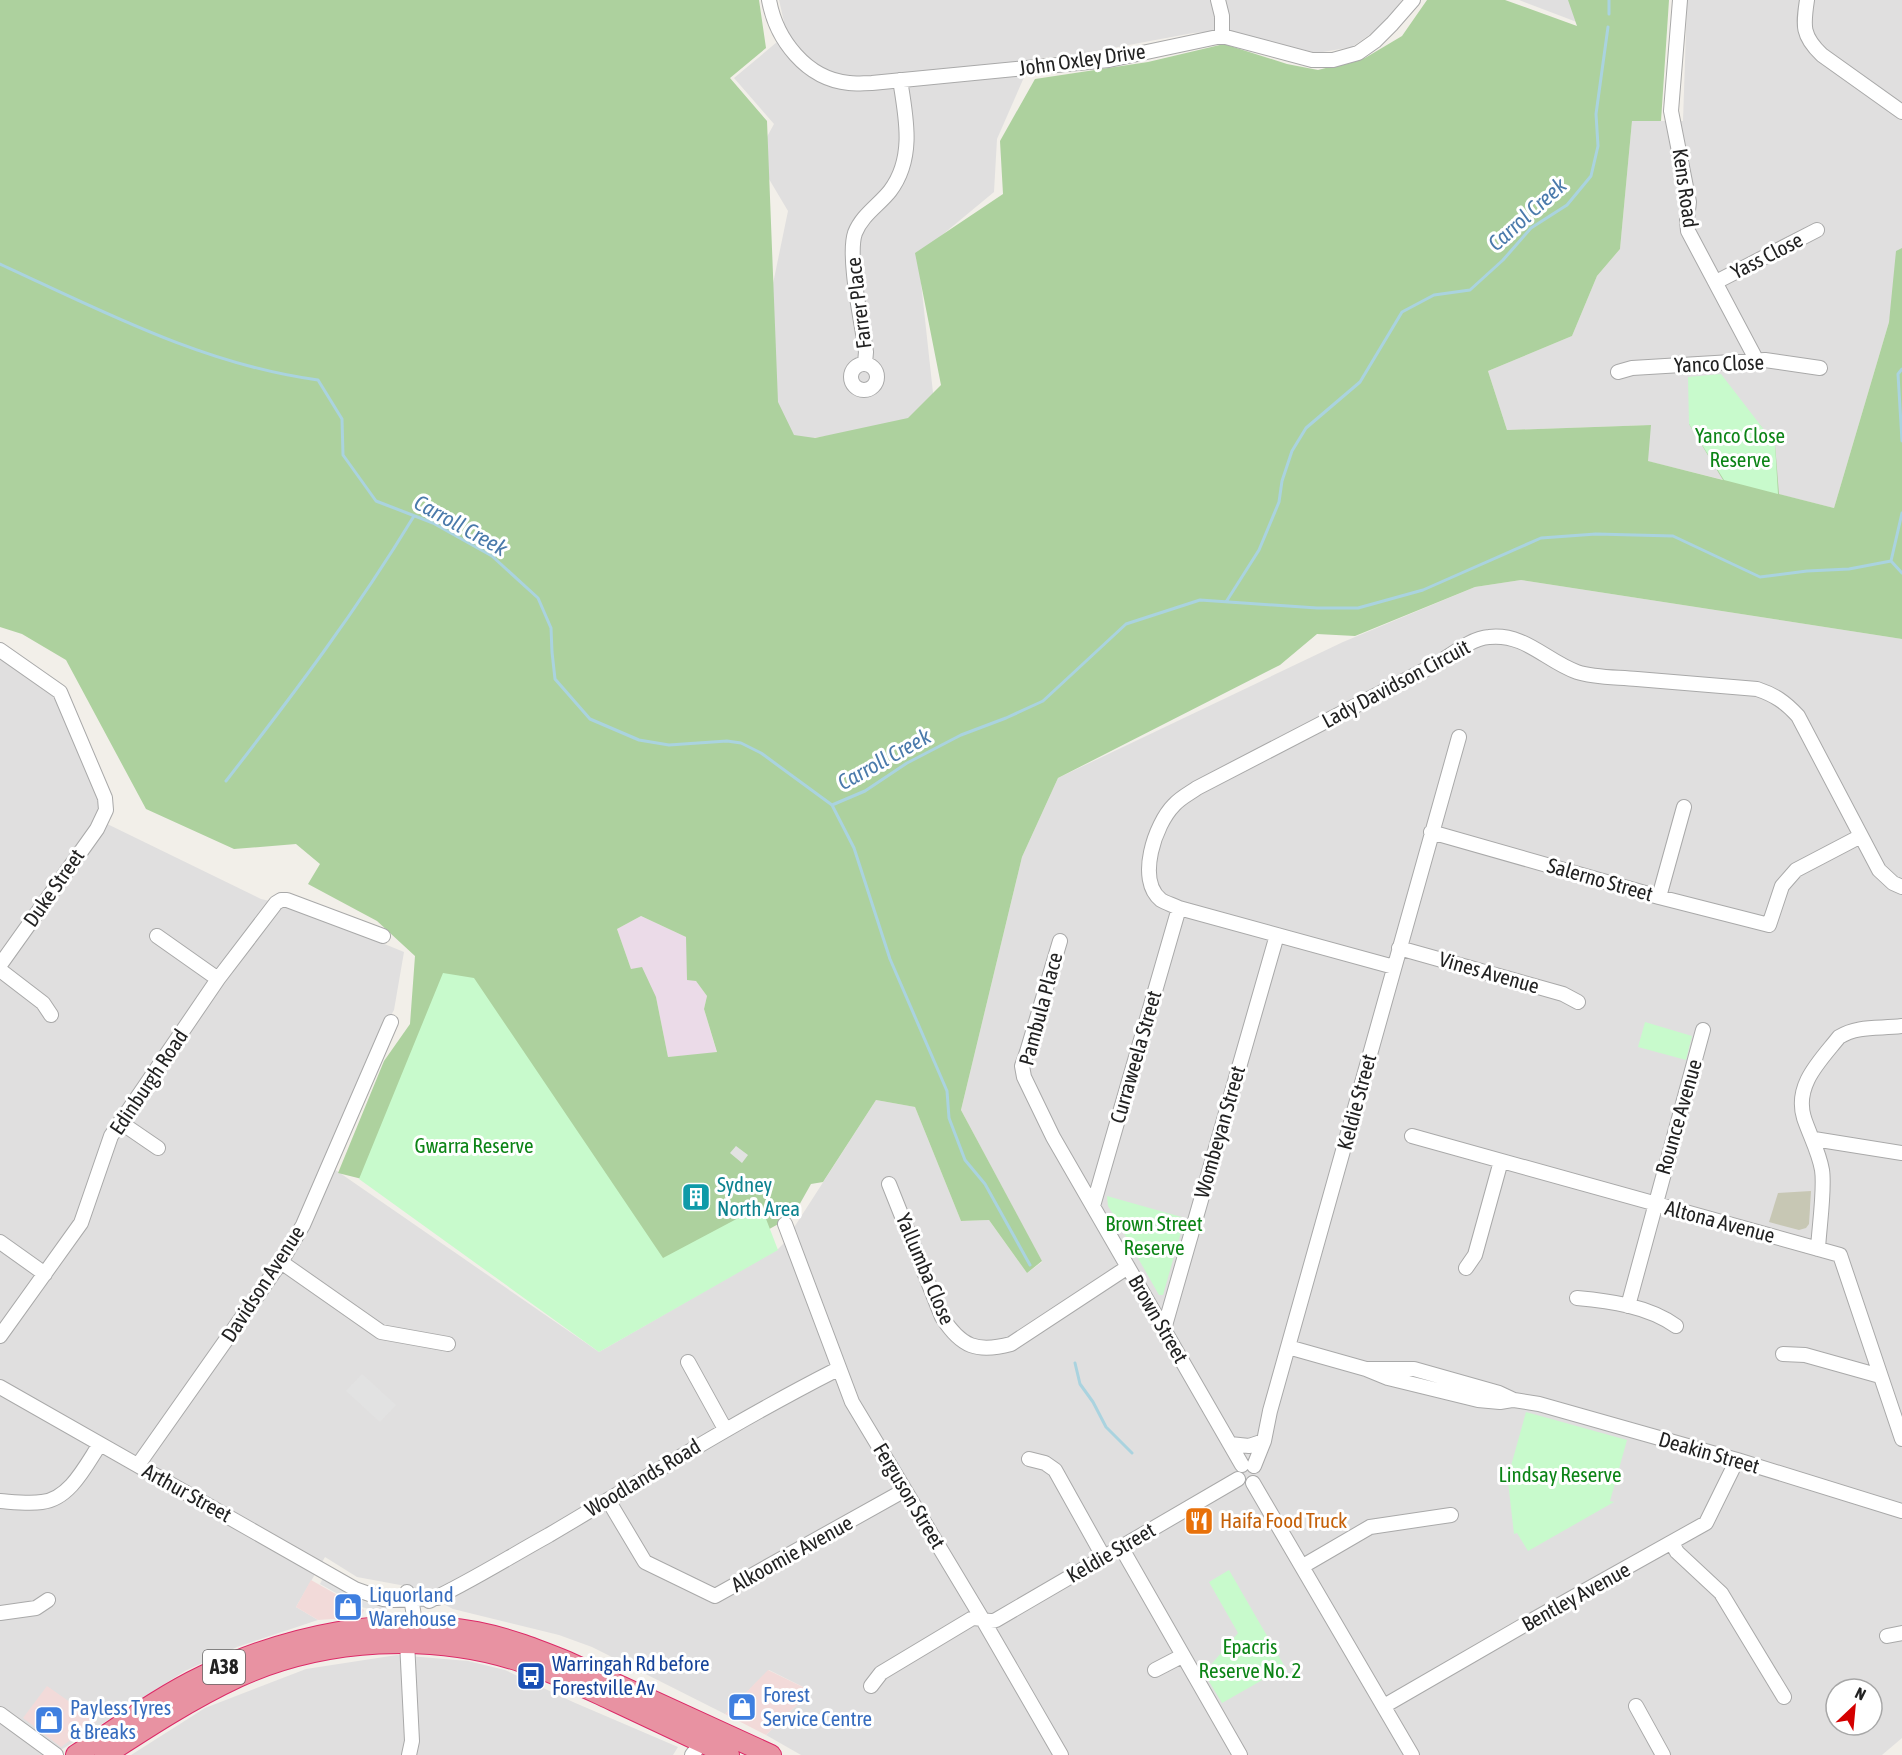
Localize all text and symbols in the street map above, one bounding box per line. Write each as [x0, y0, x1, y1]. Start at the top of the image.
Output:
street label: John Oxley Drive [1017, 38, 1147, 80]
street label: Kens Road [1669, 147, 1703, 229]
water label: Carrol Creek [1482, 172, 1572, 256]
street label: Yass Close [1727, 227, 1806, 283]
street label: Farrer Place [841, 256, 876, 350]
street label: Yanco Close [1673, 349, 1764, 377]
park label: Yanco Close Reserve [1695, 423, 1785, 471]
water label: Carroll Creek [410, 489, 512, 561]
street label: Lady Davidson Circuit [1318, 634, 1474, 732]
water label: Carroll Creek [833, 723, 935, 795]
street label: Duke Street [18, 844, 89, 931]
street label: Salerno Street [1545, 853, 1656, 906]
street label: Vines Avenue [1436, 946, 1542, 998]
street label: Pambula Place [1013, 950, 1067, 1068]
street label: Curraweela Street [1105, 988, 1165, 1126]
street label: Edinburgh Road [104, 1024, 192, 1139]
street label: Keldie Street [1332, 1051, 1380, 1152]
street label: Rounce Avenue [1650, 1056, 1706, 1177]
street label: Wombeyan Street [1189, 1063, 1249, 1201]
park label: Gwarra Reserve [415, 1133, 534, 1157]
place label: Sydney North Area [717, 1172, 800, 1220]
building icon: Sydney North Area [680, 1181, 712, 1213]
street label: Altona Avenue [1663, 1195, 1778, 1247]
street label: Yallumba Close [892, 1209, 960, 1328]
park label: Brown Street Reserve [1105, 1211, 1203, 1259]
street label: Davidson Avenue [216, 1221, 309, 1346]
street label: Brown Street [1124, 1270, 1194, 1367]
street label: Deakin Street [1656, 1426, 1762, 1478]
street label: Woodlands Road [581, 1433, 704, 1521]
street label: Ferguson Street [869, 1438, 951, 1553]
street label: Arthur Street [139, 1458, 236, 1526]
park label: Lindsay Reserve [1499, 1462, 1621, 1486]
restaurant icon: Haifa Food Truck [1183, 1505, 1215, 1537]
place label: Haifa Food Truck [1220, 1508, 1347, 1532]
street label: Alkoomie Avenue [727, 1510, 856, 1596]
street label: Keldie Street [1062, 1517, 1159, 1587]
street label: Bentley Avenue [1517, 1557, 1634, 1636]
place label: Liquorland Warehouse [369, 1582, 456, 1630]
shop icon: Liquorland Warehouse [332, 1591, 364, 1623]
park label: Epacris Reserve No. 2 [1199, 1634, 1301, 1682]
road number: A38 [203, 1650, 245, 1684]
place label: Warringah Rd before Forestville Av [552, 1651, 709, 1699]
bus stop icon: Warringah Rd before Forestville Av [515, 1660, 547, 1692]
north arrow [1824, 1677, 1884, 1737]
place label: Forest Service Centre [763, 1682, 872, 1730]
text: N [1852, 1683, 1869, 1704]
shop icon: Forest Service Centre [726, 1691, 758, 1723]
place label: Payless Tyres & Breaks [70, 1695, 171, 1743]
shop icon: Payless Tyres & Breaks [33, 1704, 65, 1736]

